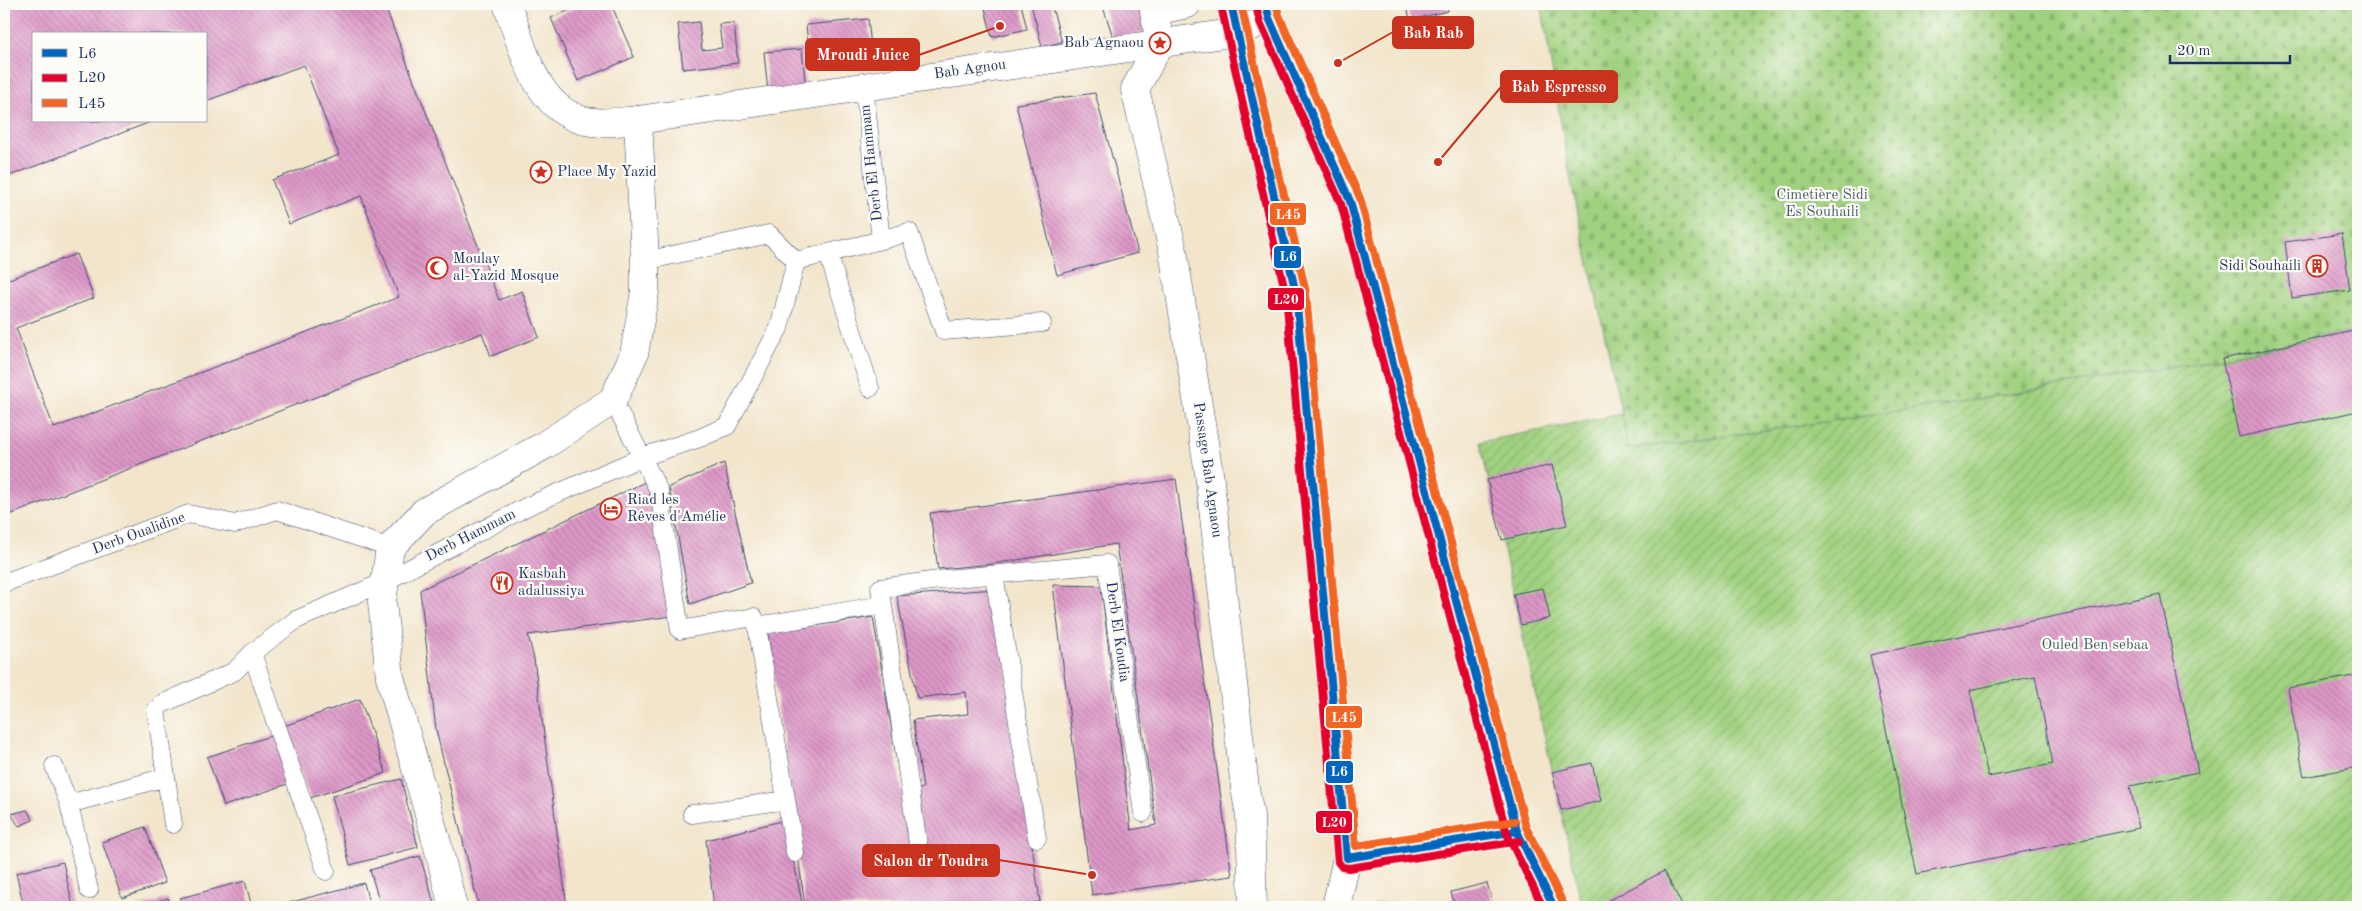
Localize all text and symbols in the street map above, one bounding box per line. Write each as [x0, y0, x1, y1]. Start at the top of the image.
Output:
callout: Bab Rab [1393, 17, 1473, 48]
text: Bab Rab [1403, 26, 1463, 42]
place icon: Bab Agnaou [1148, 31, 1172, 55]
legend [32, 32, 208, 122]
scale bar [2170, 32, 2290, 64]
place label: Bab Agnaou [1064, 36, 1144, 51]
callout: Mroudi Juice [806, 39, 919, 70]
text: 20 m [2177, 44, 2211, 59]
text: L6 [78, 47, 97, 62]
text: Mroudi Juice [816, 48, 910, 64]
street label: Bab Agnou [933, 58, 1007, 82]
text: L20 [78, 71, 105, 86]
callout: Bab Espresso [1501, 71, 1617, 102]
text: Bab Espresso [1511, 80, 1607, 96]
text: L45 [78, 97, 105, 112]
street label: Derb El Hammam [858, 104, 886, 222]
place icon: Place My Yazid [529, 160, 553, 184]
place label: Place My Yazid [557, 165, 657, 180]
park label: Cimetière Sidi Es Souhaili [1776, 188, 1868, 220]
line badge: L45 [1269, 202, 1307, 226]
text: L45 [1275, 208, 1301, 222]
line badge: L6 [1273, 245, 1302, 269]
text: L6 [1279, 250, 1297, 264]
place label: Moulay al-Yazid Mosque [453, 252, 559, 284]
building icon: Sidi Souhaili [2305, 254, 2329, 278]
mosque icon: Moulay al-Yazid Mosque [425, 256, 449, 280]
place label: Sidi Souhaili [2219, 259, 2301, 274]
line badge: L20 [1267, 287, 1305, 311]
text: L20 [1273, 293, 1299, 307]
street label: Passage Bab Agnaou [1190, 401, 1224, 539]
place label: Riad les Rêves d'Amélie [627, 493, 726, 525]
hotel icon: Riad les Rêves d'Amélie [599, 497, 623, 521]
street label: Derb Hammam [423, 507, 519, 565]
street label: Derb Oualidine [91, 510, 187, 558]
place label: Kasbah adalussiya [518, 567, 585, 599]
restaurant icon: Kasbah adalussiya [490, 571, 514, 595]
street label: Derb El Koudia [1103, 581, 1132, 684]
park label: Ouled Ben sebaa [2042, 638, 2149, 653]
line badge: L45 [1325, 705, 1363, 729]
text: L45 [1331, 711, 1357, 725]
line badge: L6 [1325, 760, 1354, 784]
text: L6 [1330, 765, 1348, 779]
line badge: L20 [1315, 810, 1353, 834]
text: L20 [1321, 816, 1347, 830]
callout: Salon dr Toudra [863, 845, 999, 876]
text: Salon dr Toudra [873, 854, 989, 870]

